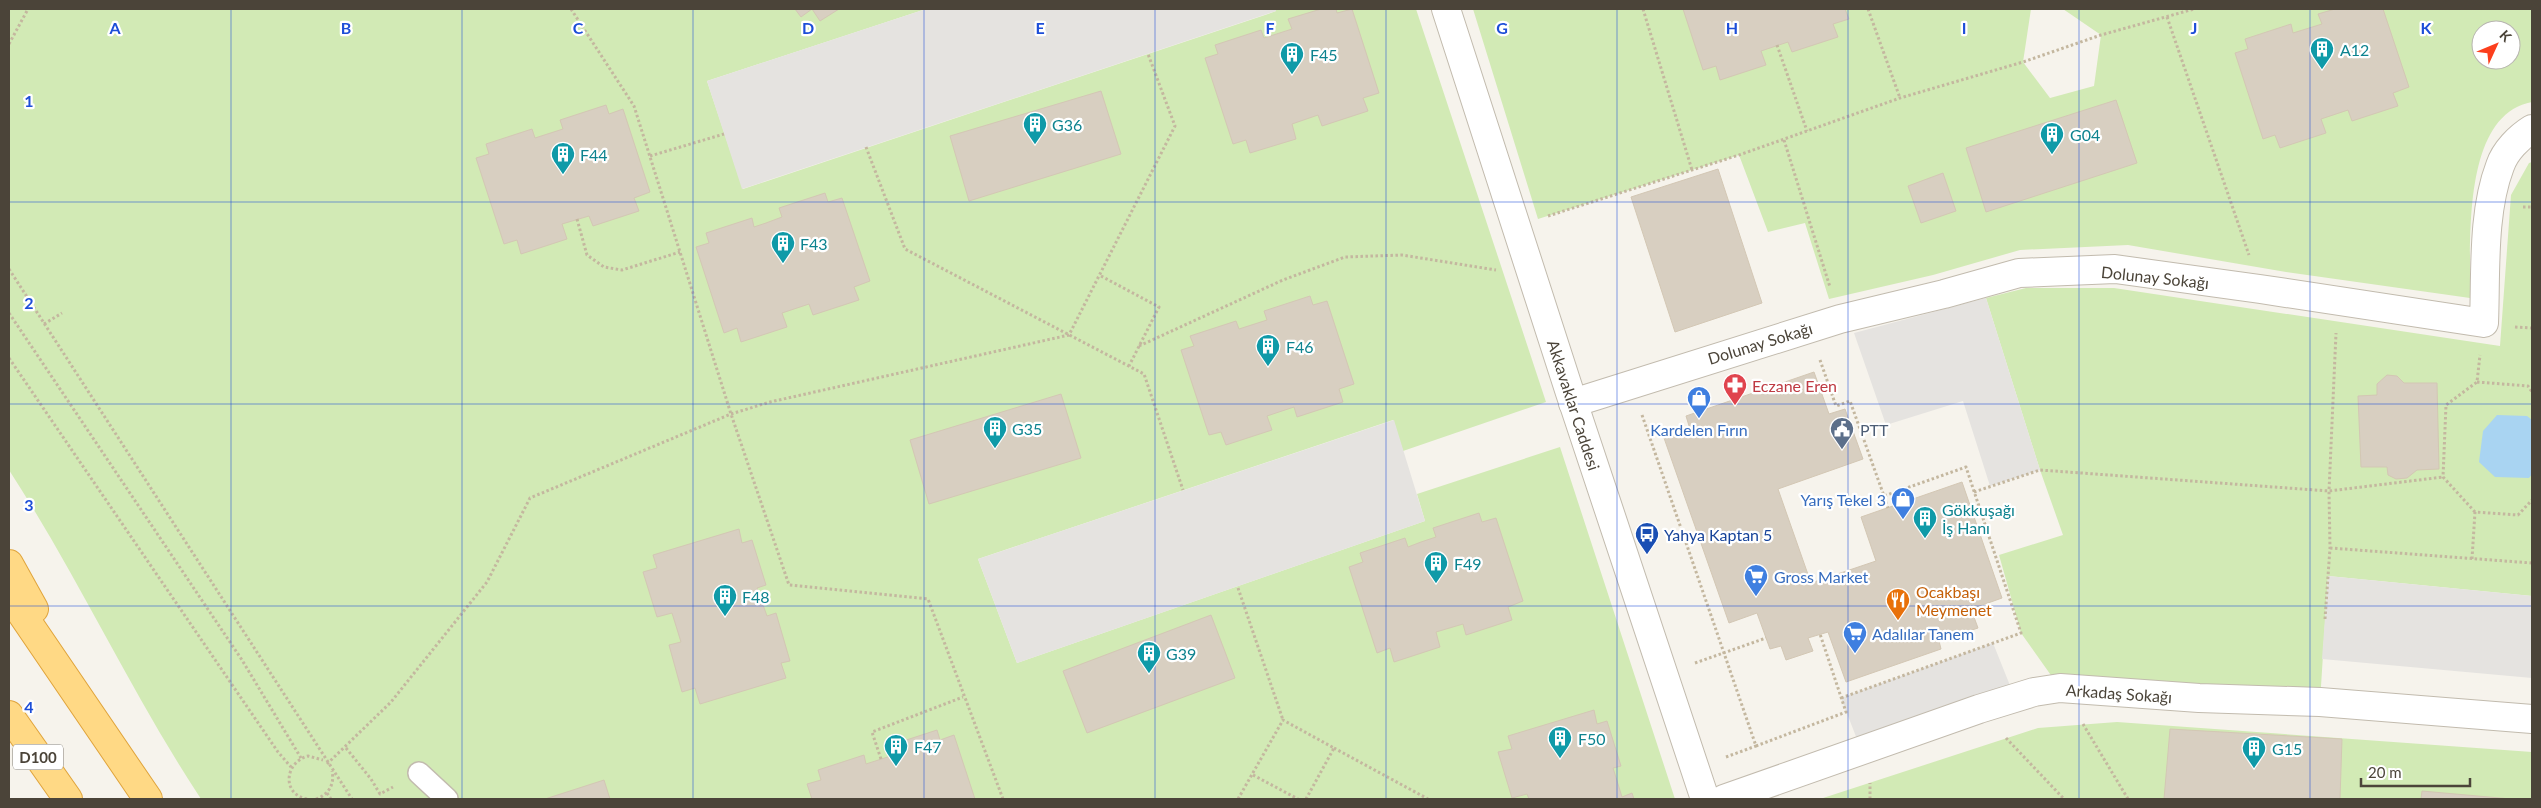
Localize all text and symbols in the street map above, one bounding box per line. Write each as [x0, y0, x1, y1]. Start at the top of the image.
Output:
text: A [108, 18, 121, 37]
text: B [341, 18, 351, 37]
text: C [573, 18, 584, 37]
text: D [802, 18, 814, 37]
text: E [1035, 18, 1045, 37]
text: F [1265, 18, 1275, 37]
text: G [1496, 18, 1508, 37]
text: H [1726, 18, 1738, 37]
text: I [1962, 18, 1966, 37]
text: J [2191, 18, 2197, 37]
text: K [2421, 18, 2433, 37]
north arrow [2471, 20, 2521, 70]
text: K [2496, 26, 2515, 45]
building icon: A12 [2309, 36, 2335, 70]
place label: A12 [2340, 40, 2369, 59]
building icon: F45 [1279, 41, 1305, 75]
place label: F45 [1310, 45, 1338, 64]
text: 1 [24, 91, 34, 110]
building icon: G36 [1022, 111, 1048, 145]
place label: G36 [1052, 115, 1082, 134]
building icon: G04 [2039, 121, 2065, 155]
place label: G04 [2070, 125, 2100, 144]
building icon: F44 [550, 141, 576, 175]
place label: F44 [580, 145, 608, 164]
building icon: F43 [770, 230, 796, 264]
place label: F43 [800, 234, 828, 253]
street label: Dolunay Sokağı [2100, 262, 2210, 292]
text: 2 [24, 293, 34, 312]
street label: Dolunay Sokağı [1705, 318, 1815, 368]
building icon: F46 [1255, 333, 1281, 367]
place label: F46 [1286, 337, 1314, 356]
street label: Akkavaklar Caddesi [1544, 337, 1604, 473]
pharmacy icon: Eczane Eren [1722, 372, 1748, 406]
place label: Eczane Eren [1752, 376, 1837, 395]
shop icon: Kardelen Fırın [1686, 385, 1712, 419]
building icon: G35 [982, 415, 1008, 449]
public building icon: PTT [1829, 416, 1855, 450]
place label: G35 [1012, 419, 1042, 438]
place label: Kardelen Fırın [1650, 420, 1748, 439]
place label: PTT [1860, 420, 1889, 439]
shop icon: Yarış Tekel 3 [1890, 486, 1916, 520]
place label: Yarış Tekel 3 [1800, 490, 1886, 509]
text: 3 [24, 495, 34, 514]
place label: Gökkuşağı İş Hanı [1942, 500, 2015, 537]
building icon: Gökkuşağı İş Hanı [1912, 505, 1938, 539]
bus stop icon: Yahya Kaptan 5 [1634, 521, 1660, 555]
place label: Yahya Kaptan 5 [1664, 525, 1772, 544]
building icon: F49 [1423, 550, 1449, 584]
place label: F49 [1454, 554, 1482, 573]
supermarket icon: Gross Market [1743, 563, 1769, 597]
place label: Gross Market [1774, 567, 1869, 586]
place label: Ocakbaşı Meymenet [1916, 582, 1992, 619]
building icon: F48 [712, 583, 738, 617]
place label: F48 [742, 587, 770, 606]
restaurant icon: Ocakbaşı Meymenet [1885, 587, 1911, 621]
supermarket icon: Adalılar Tanem [1842, 620, 1868, 654]
place label: Adalılar Tanem [1872, 624, 1974, 643]
building icon: G39 [1136, 640, 1162, 674]
place label: G39 [1166, 644, 1196, 663]
street label: Arkadaş Sokağı [2065, 680, 2173, 706]
text: 4 [24, 697, 34, 716]
building icon: F50 [1547, 725, 1573, 759]
place label: F50 [1578, 729, 1606, 748]
building icon: F47 [883, 733, 909, 767]
building icon: G15 [2241, 735, 2267, 769]
place label: F47 [914, 737, 942, 756]
place label: G15 [2272, 739, 2302, 758]
road number: D100 [13, 744, 63, 770]
scale bar [2361, 756, 2470, 788]
text: 20 m [2368, 763, 2402, 781]

